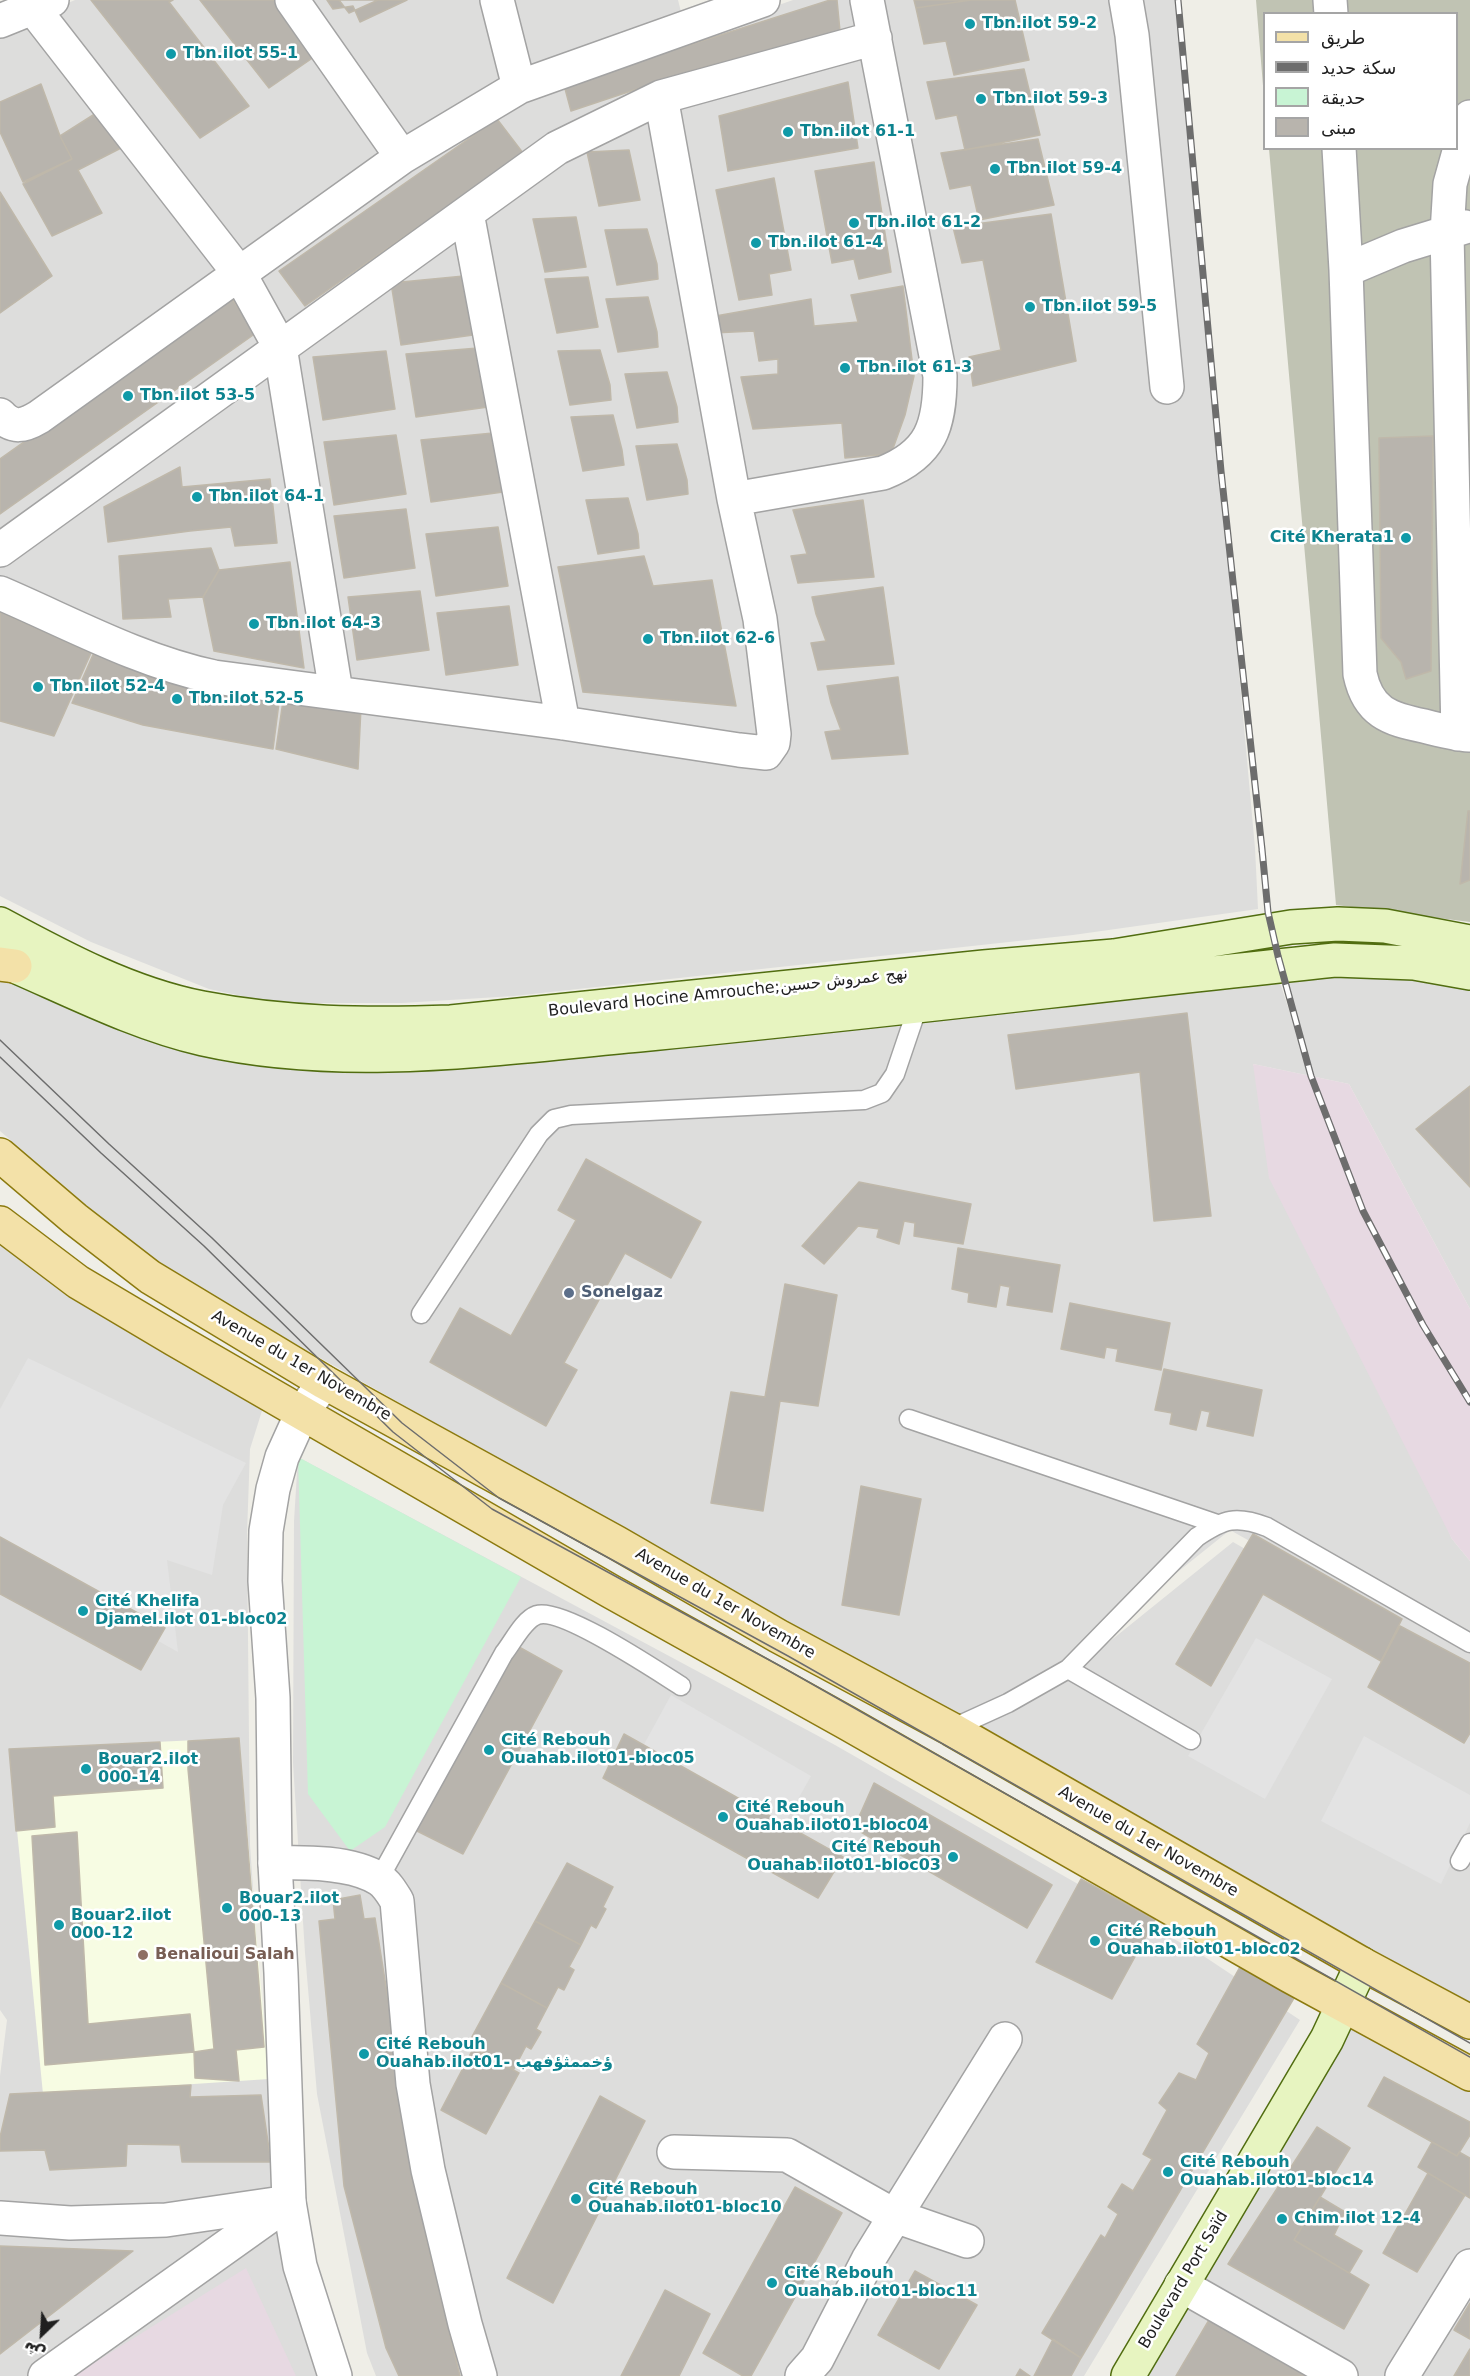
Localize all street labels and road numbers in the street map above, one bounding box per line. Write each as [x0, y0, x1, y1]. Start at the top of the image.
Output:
street label: Boulevard Hocine Amrouche;نهج عمروش حسين [547, 965, 909, 1021]
street label: Avenue du 1er Novembre [208, 1307, 394, 1425]
street label: Avenue du 1er Novembre [632, 1545, 818, 1663]
street label: Avenue du 1er Novembre [1055, 1783, 1241, 1901]
street label: Boulevard Port Saïd [1135, 2208, 1233, 2352]

